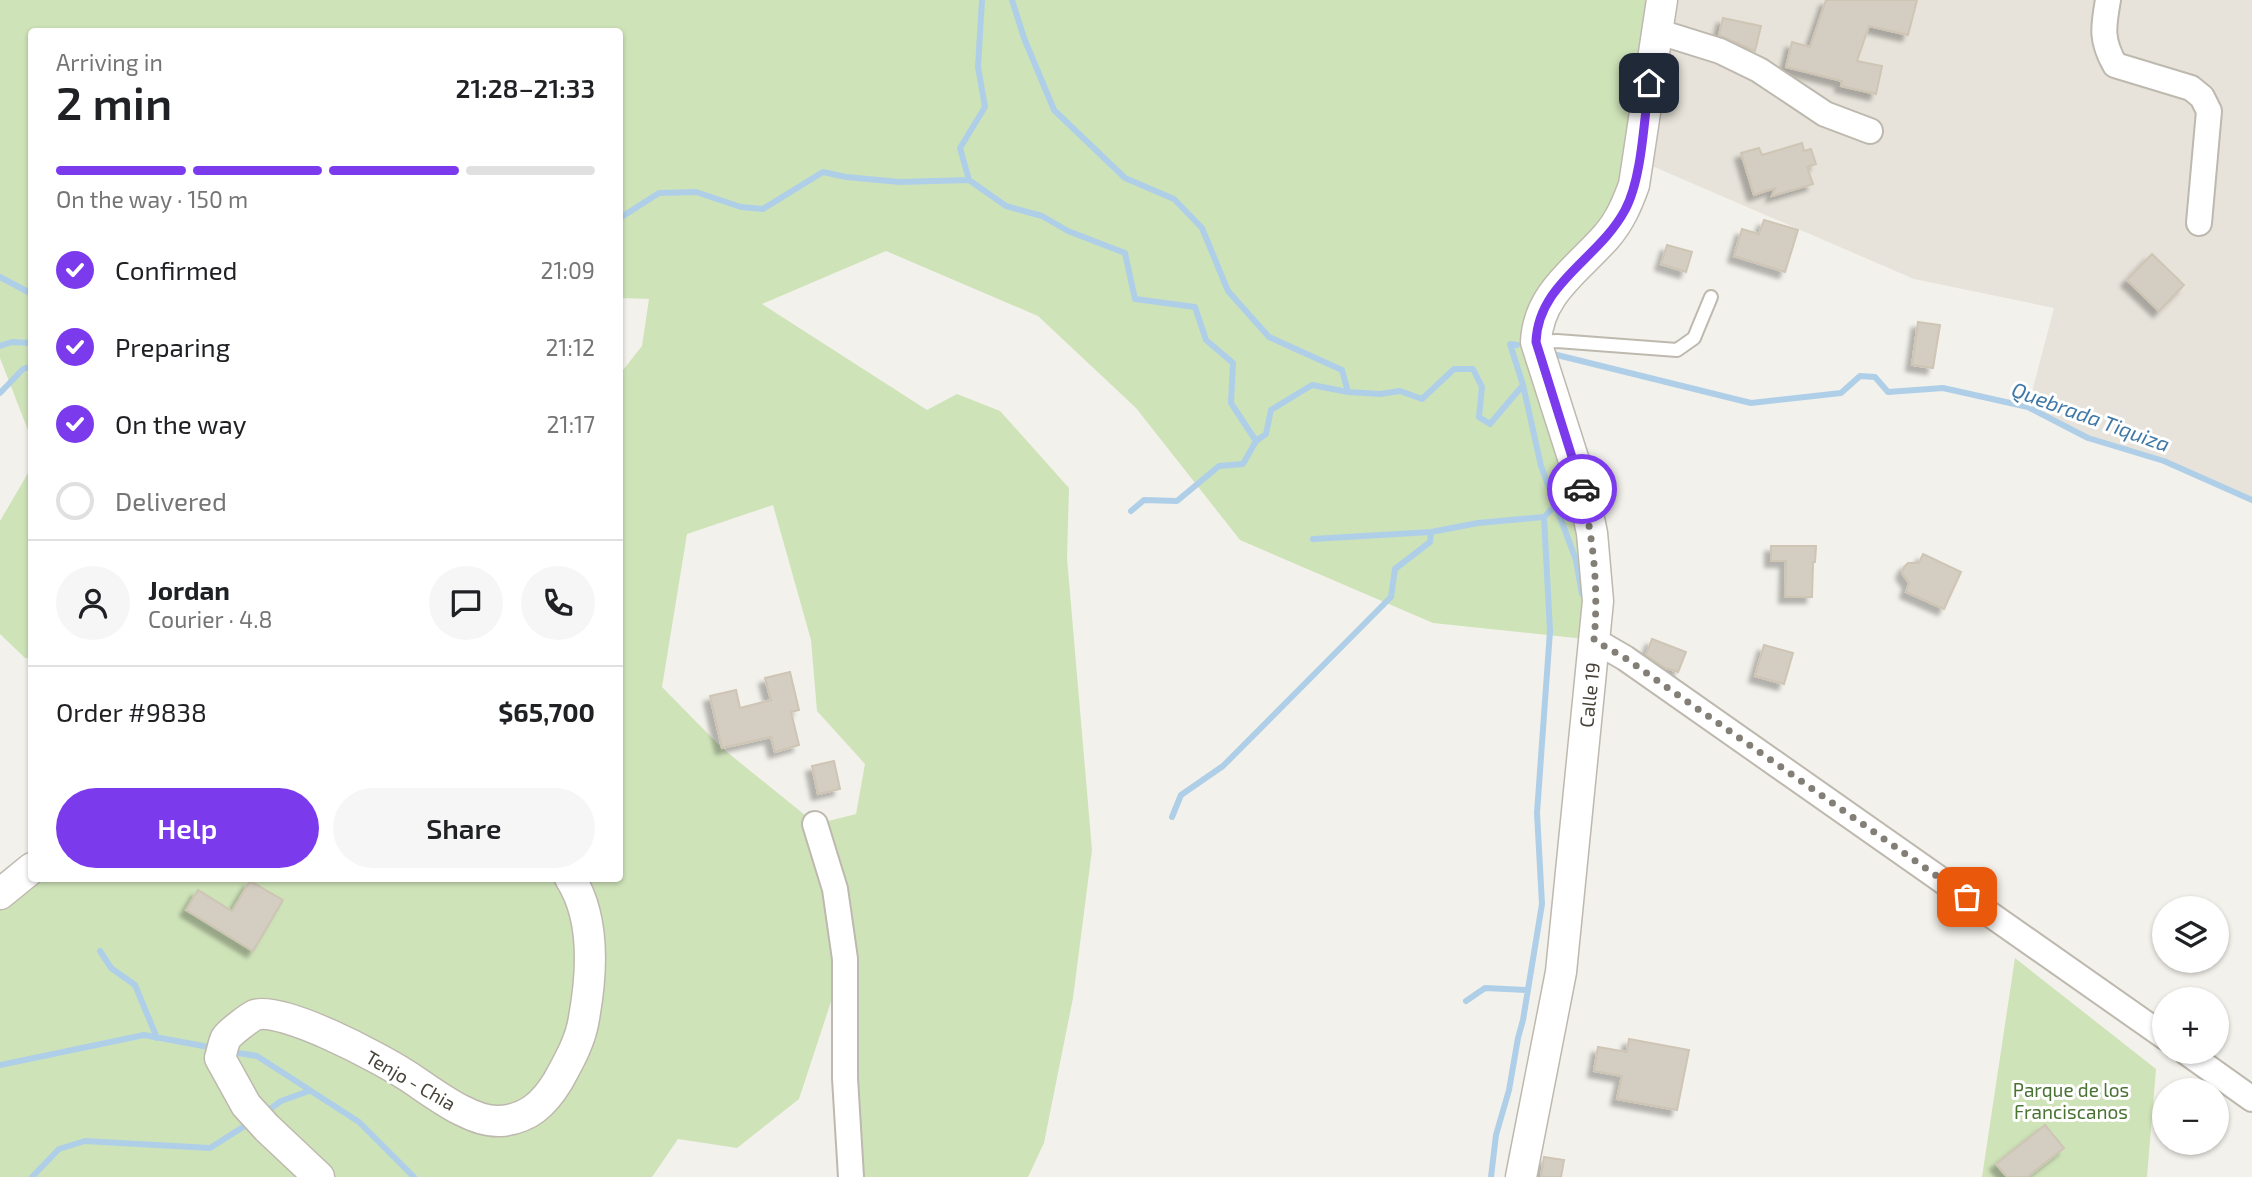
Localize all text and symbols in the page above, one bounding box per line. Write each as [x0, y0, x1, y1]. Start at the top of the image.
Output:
text: Arriving in [56, 48, 163, 76]
pin [1619, 53, 1679, 113]
icon: home [1630, 64, 1668, 102]
text: 21:28–21:33 [456, 72, 595, 103]
text: 2 min [56, 74, 172, 129]
text: On the way · 150 m [56, 185, 248, 213]
icon: check [56, 251, 94, 289]
text: Confirmed [115, 254, 238, 285]
text: 21:09 [540, 256, 595, 284]
icon: check [56, 328, 94, 366]
text: Preparing [115, 331, 230, 362]
text: 21:12 [545, 333, 595, 361]
water label: Quebrada Tiquiza [2008, 376, 2173, 457]
icon: check [56, 405, 94, 443]
text: On the way [115, 408, 246, 439]
text: 21:17 [547, 410, 595, 438]
courier [1547, 454, 1617, 524]
icon: car [1563, 470, 1601, 508]
text: Delivered [115, 485, 227, 516]
button: person [56, 566, 130, 640]
button: chat [429, 566, 503, 640]
button: phone [521, 566, 595, 640]
text: Jordan [148, 574, 230, 605]
text: Courier · 4.8 [148, 605, 272, 633]
street label: Calle 19 [1574, 661, 1604, 729]
text: Order #9838 [56, 696, 207, 727]
text: $65,700 [498, 696, 595, 727]
button: Help [56, 788, 319, 868]
button: Share [333, 788, 595, 868]
pin [1937, 867, 1997, 927]
icon: bag [1948, 878, 1986, 916]
map controls [2152, 896, 2229, 1155]
button: layers [2152, 896, 2229, 973]
button: + [2152, 987, 2229, 1064]
street label: Tenjo - Chia [362, 1045, 460, 1115]
park label: Parque de los Franciscanos [2013, 1078, 2129, 1123]
button: − [2152, 1078, 2229, 1155]

